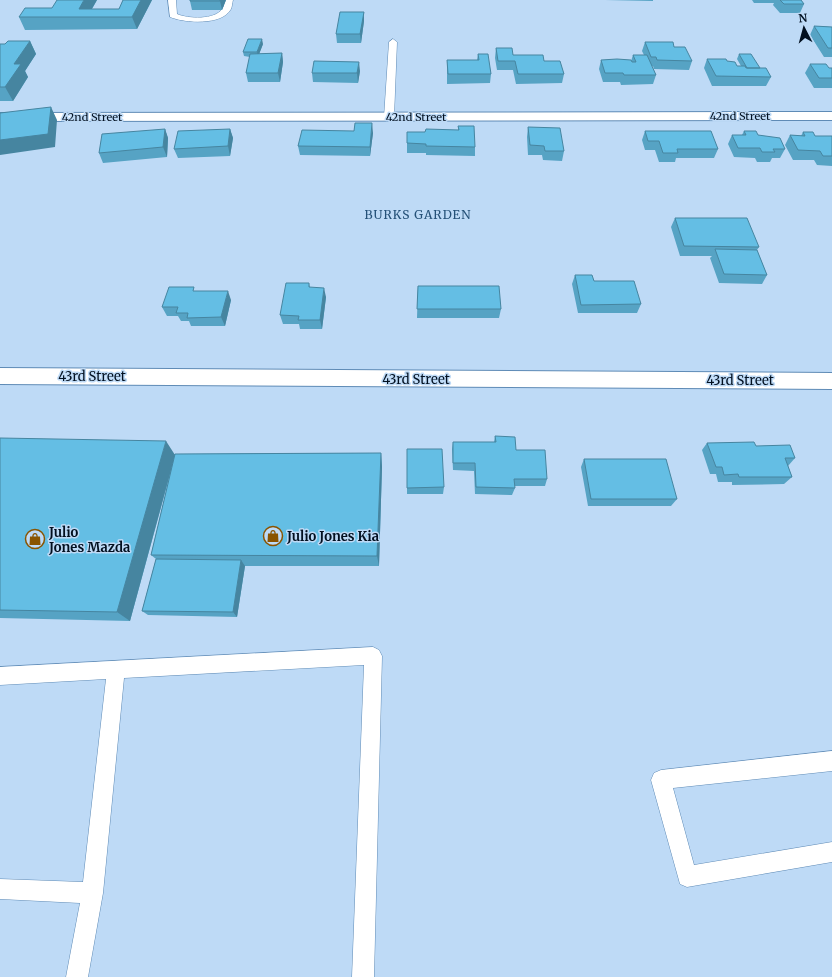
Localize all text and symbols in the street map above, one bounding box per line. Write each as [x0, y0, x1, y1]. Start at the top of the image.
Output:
north arrow [784, 8, 824, 48]
text: N [798, 11, 808, 25]
street label: 42nd Street [710, 109, 771, 123]
street label: 42nd Street [62, 110, 123, 124]
street label: 42nd Street [386, 110, 447, 124]
district label: BURKS GARDEN [365, 207, 471, 222]
street label: 43rd Street [58, 368, 126, 385]
street label: 43rd Street [382, 371, 450, 388]
street label: 43rd Street [706, 372, 774, 389]
place label: Julio Jones Mazda [48, 524, 130, 556]
shop icon: Julio Jones Kia [262, 525, 284, 547]
shop icon: Julio Jones Mazda [24, 528, 46, 550]
place label: Julio Jones Kia [286, 528, 379, 545]

